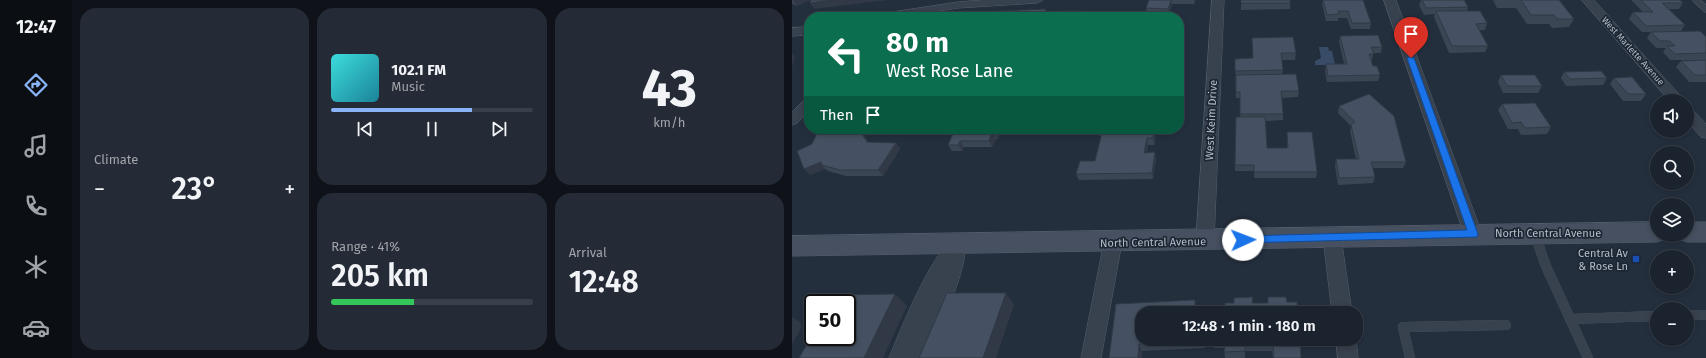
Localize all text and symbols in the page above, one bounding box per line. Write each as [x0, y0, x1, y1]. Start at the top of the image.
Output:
street label: West Marlette Avenue [1600, 15, 1666, 87]
text: 12:47 [16, 16, 56, 38]
pin [1394, 17, 1428, 58]
icon: arrive [1400, 23, 1422, 45]
text: 80 m [886, 26, 949, 59]
icon: left [820, 28, 872, 80]
text: 43 [642, 57, 697, 120]
text: West Rose Lane [886, 60, 1013, 82]
text: 102.1 FM [391, 61, 446, 79]
icon: directions [22, 71, 50, 99]
text: Music [391, 79, 425, 94]
street label: West Keim Drive [1203, 79, 1220, 161]
map controls [1650, 94, 1694, 346]
button: sound [1650, 94, 1694, 138]
icon: arrive [862, 104, 884, 126]
text: Then [820, 106, 854, 124]
text: km/h [653, 115, 685, 130]
icon: previous [354, 118, 376, 140]
icon: pause [421, 118, 443, 140]
icon: next [488, 118, 510, 140]
icon: music [22, 132, 50, 160]
button: search [1650, 146, 1694, 190]
text: Climate [94, 152, 138, 167]
text: 23° [172, 171, 218, 207]
text: − [94, 176, 105, 203]
text: + [284, 176, 295, 203]
icon: phone [22, 192, 50, 220]
button: layers [1650, 198, 1694, 242]
position arrow [1222, 219, 1264, 261]
street label: North Central Avenue [1495, 227, 1601, 240]
street label: North Central Avenue [1100, 235, 1206, 250]
text: Range · 41% [331, 239, 400, 254]
text: Arrival [569, 245, 607, 260]
place label: Central Av & Rose Ln [1578, 247, 1629, 273]
button: + [1650, 250, 1694, 294]
icon: climate [22, 253, 50, 281]
marker: Central Av & Rose Ln [1631, 254, 1641, 264]
text: 205 km [331, 258, 429, 294]
text: 12:48 [569, 264, 639, 300]
speed limit sign: 50 [804, 294, 856, 346]
button: − [1650, 302, 1694, 346]
icon: car [22, 314, 50, 342]
text: 12:48 · 1 min · 180 m [1182, 317, 1316, 335]

